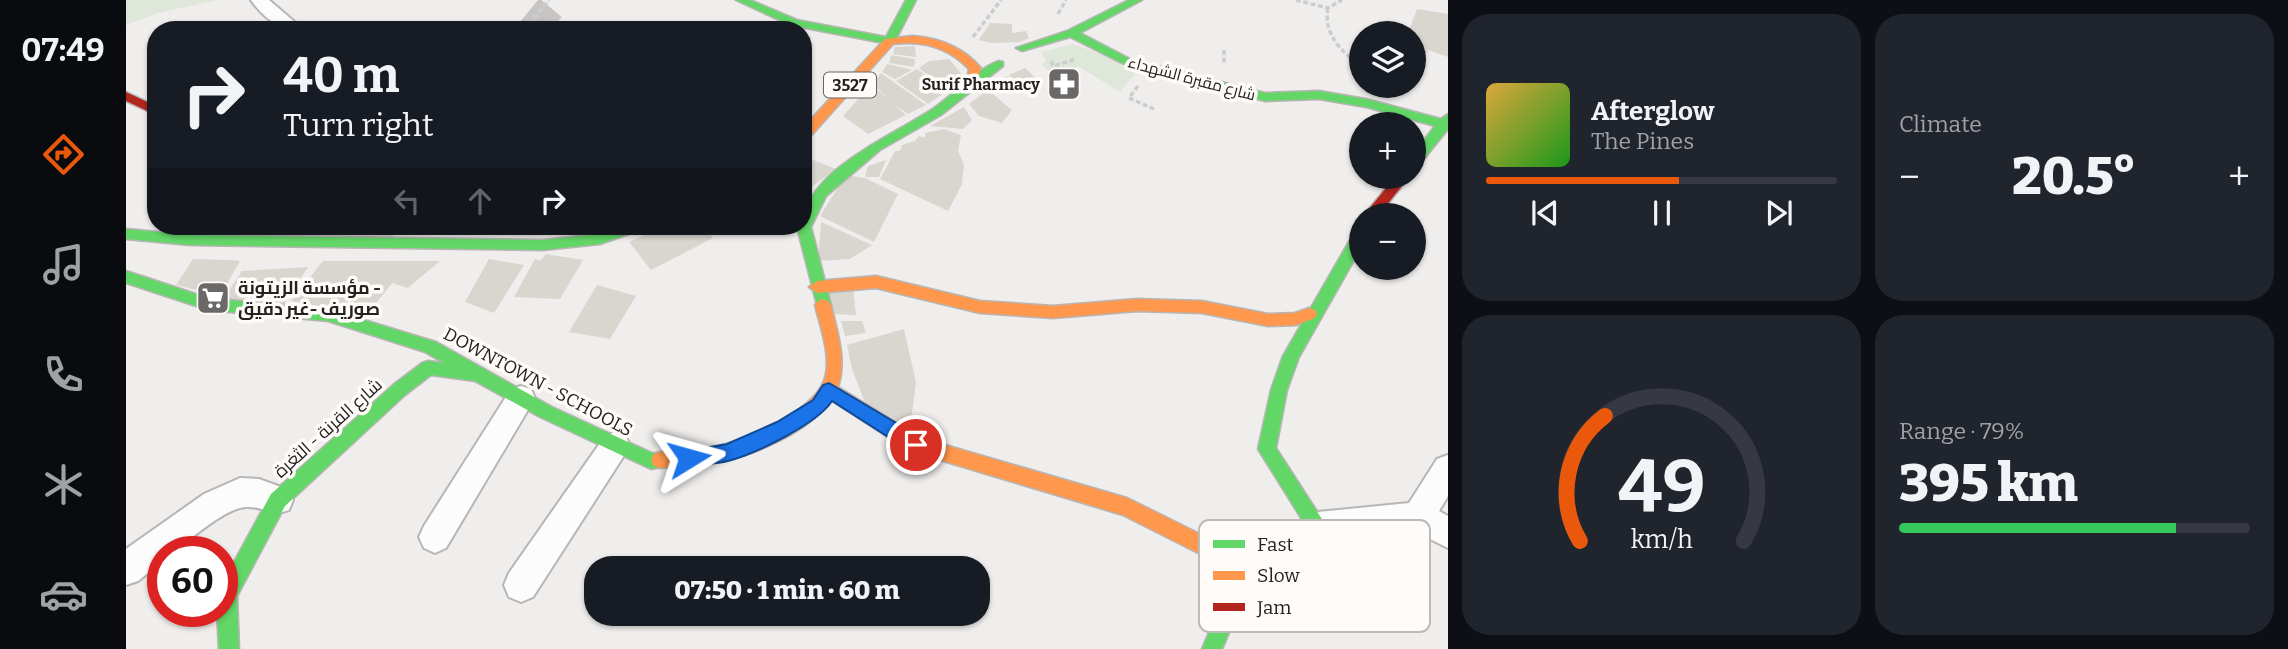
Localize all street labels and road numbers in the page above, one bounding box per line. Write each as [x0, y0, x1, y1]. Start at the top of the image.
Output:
street label: شارع مقبرة الشهداء [1125, 52, 1258, 107]
road number: 3527 [824, 72, 876, 97]
street label: DOWNTOWN - SCHOOLS [440, 323, 636, 441]
street label: شارع القرنة - الثغرة [269, 374, 387, 483]

